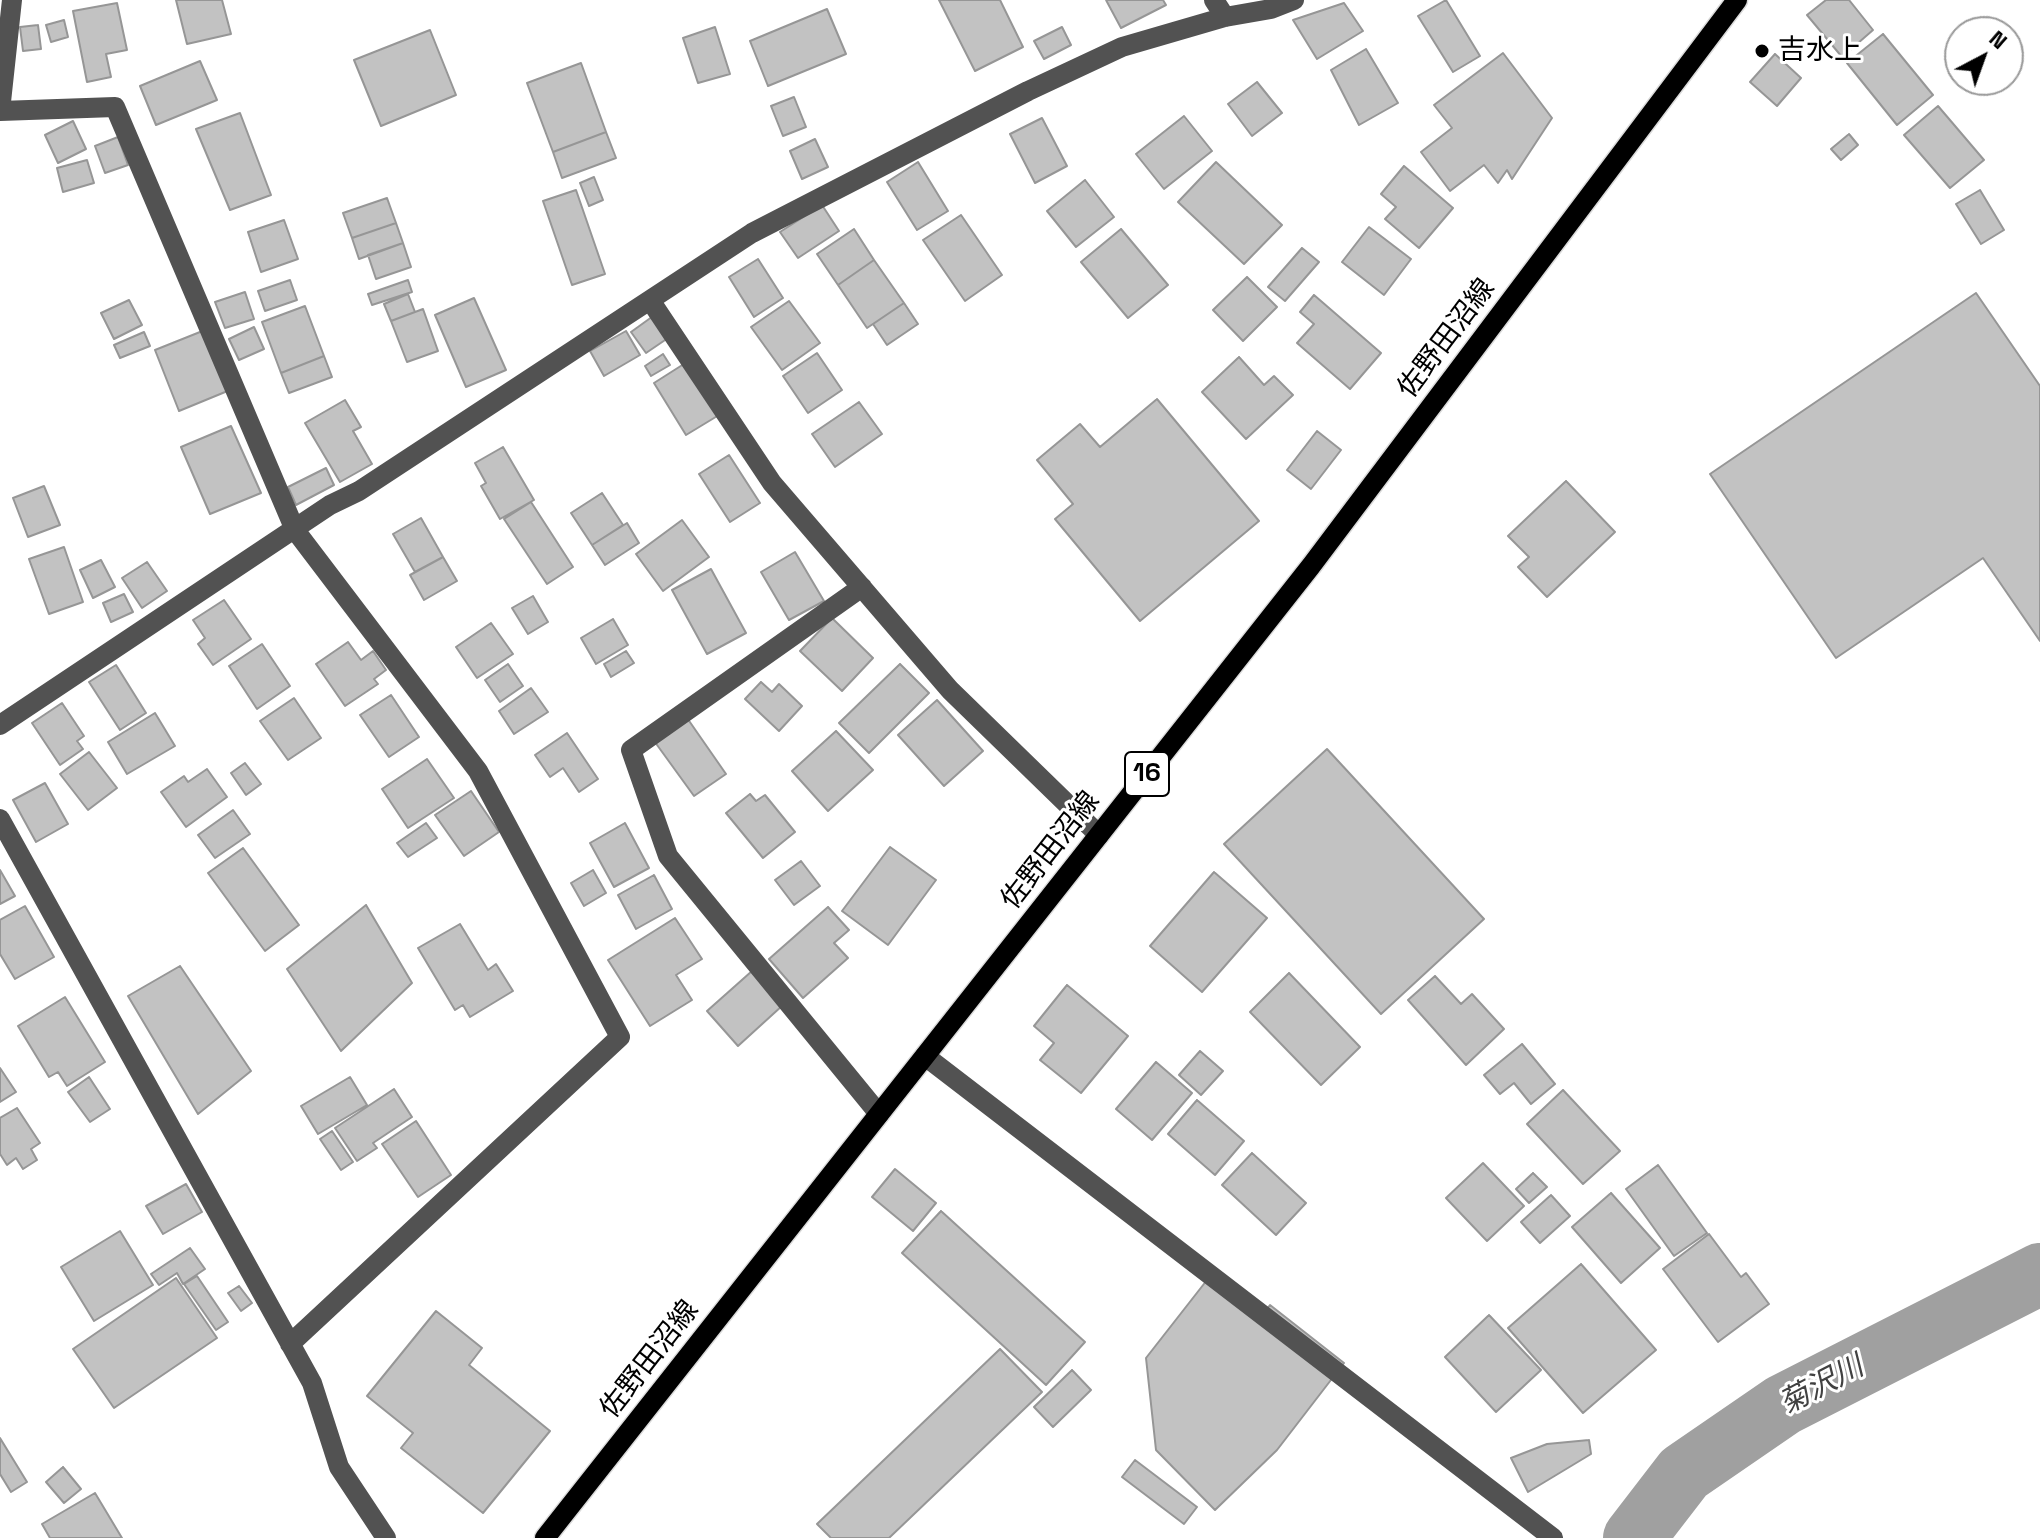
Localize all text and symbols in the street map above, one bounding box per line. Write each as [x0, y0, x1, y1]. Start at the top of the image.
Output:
north arrow [1944, 16, 2024, 96]
text: N [1984, 24, 2013, 55]
place label: 吉水上 [1778, 34, 1862, 68]
marker: 吉水上 [1753, 42, 1771, 60]
street label: 佐野田沼線 [1391, 273, 1503, 405]
road number: 16 [1125, 752, 1169, 796]
street label: 佐野田沼線 [995, 785, 1107, 917]
street label: 佐野田沼線 [594, 1294, 706, 1426]
water label: 菊沢川 [1774, 1349, 1870, 1423]

